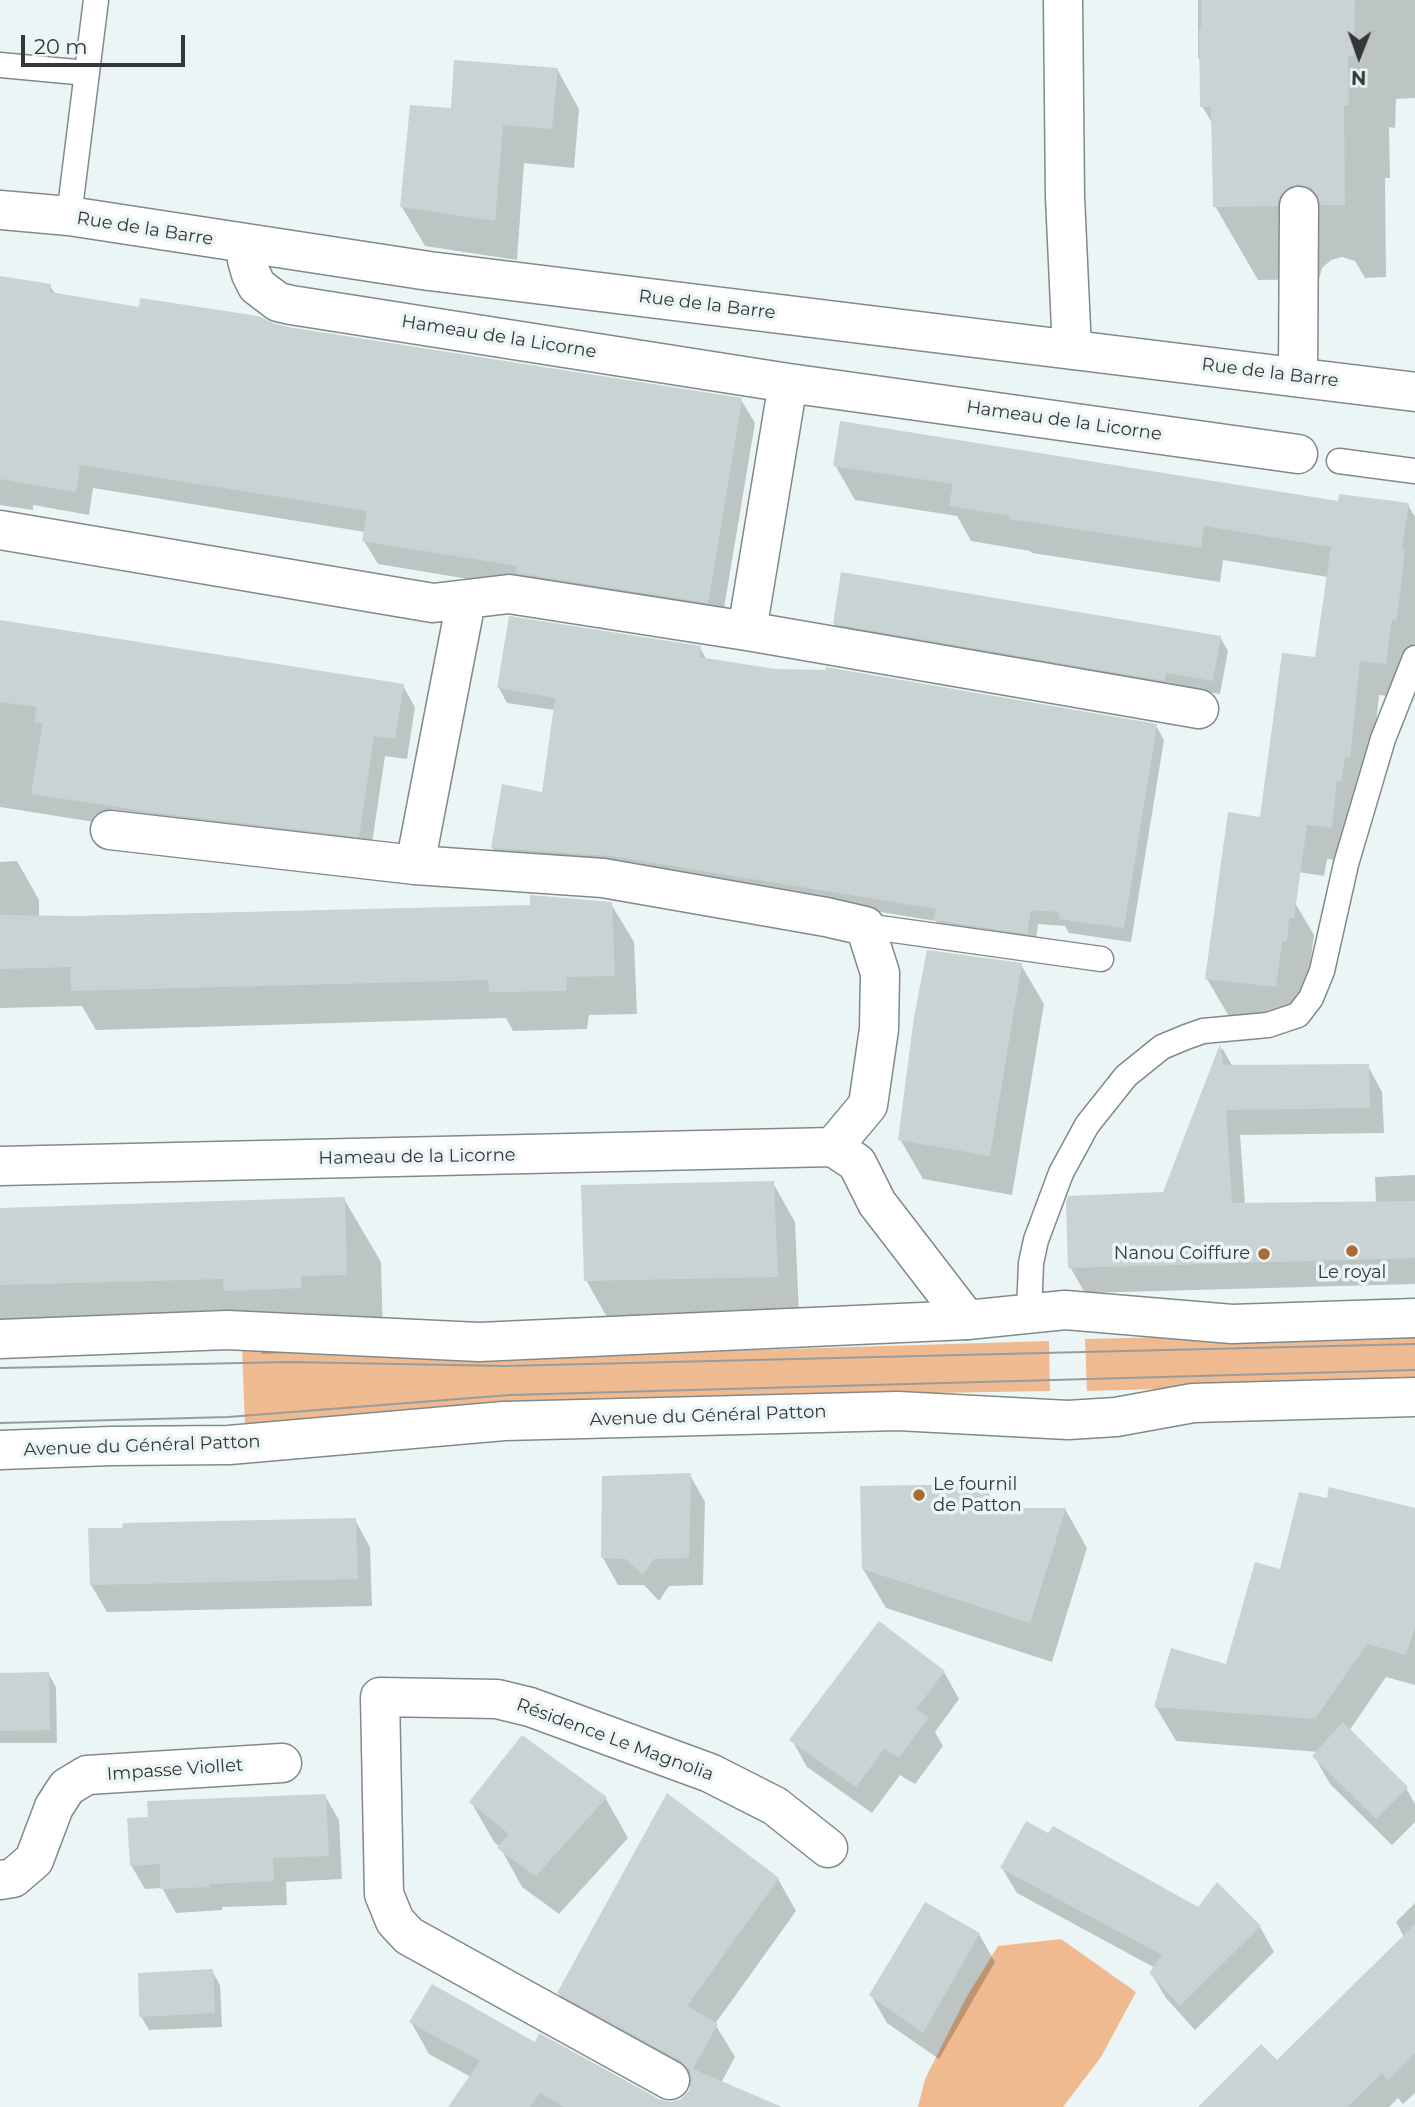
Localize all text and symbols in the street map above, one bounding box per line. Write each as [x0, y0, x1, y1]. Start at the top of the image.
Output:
scale bar [24, 21, 189, 65]
north arrow [1324, 21, 1394, 91]
text: 20 m [34, 34, 88, 59]
text: N [1351, 66, 1367, 89]
street label: Rue de la Barre [75, 208, 215, 250]
street label: Rue de la Barre [637, 286, 777, 324]
street label: Hameau de la Licorne [400, 311, 598, 363]
street label: Rue de la Barre [1200, 354, 1340, 392]
street label: Hameau de la Licorne [965, 397, 1163, 445]
street label: Hameau de la Licorne [318, 1144, 516, 1170]
place label: Nanou Coiffure [1114, 1243, 1250, 1265]
marker: Le royal [1344, 1243, 1360, 1259]
marker: Nanou Coiffure [1256, 1246, 1272, 1262]
place label: Le royal [1318, 1262, 1386, 1284]
street label: Avenue du Général Patton [589, 1401, 827, 1431]
street label: Avenue du Général Patton [23, 1431, 261, 1461]
place label: Le fournil de Patton [933, 1474, 1022, 1516]
marker: Le fournil de Patton [911, 1487, 927, 1503]
street label: Résidence Le Magnolia [513, 1694, 717, 1786]
street label: Impasse Viollet [106, 1754, 244, 1786]

